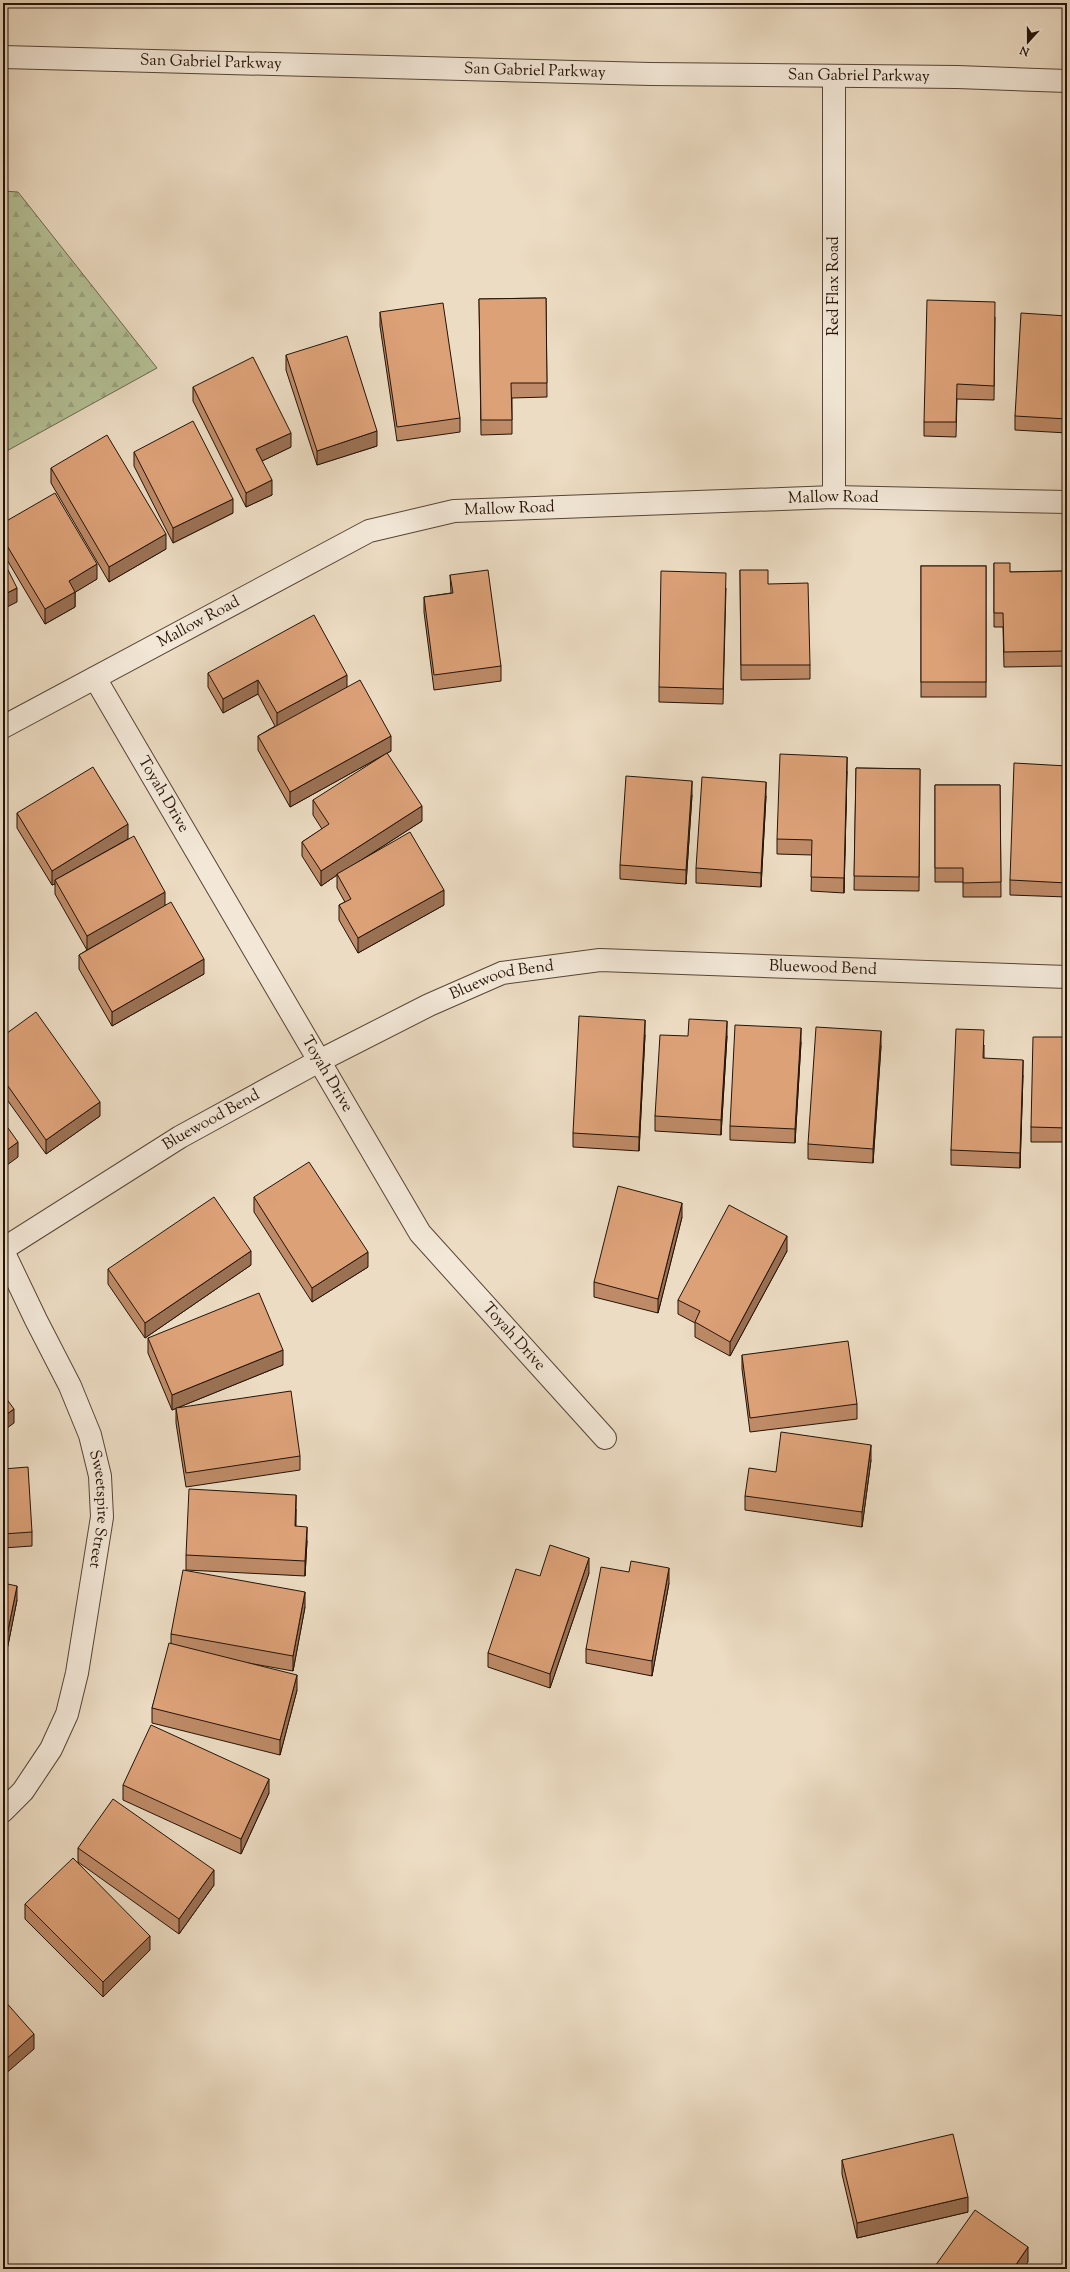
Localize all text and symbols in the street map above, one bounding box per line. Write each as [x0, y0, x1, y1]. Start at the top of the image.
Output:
north arrow [1008, 22, 1048, 62]
text: N [1018, 41, 1033, 60]
street label: San Gabriel Parkway [140, 49, 282, 76]
street label: San Gabriel Parkway [463, 58, 606, 84]
street label: San Gabriel Parkway [788, 64, 930, 88]
street label: Red Flax Road [823, 236, 846, 336]
street label: Mallow Road [788, 485, 879, 510]
street label: Mallow Road [464, 496, 555, 522]
street label: Mallow Road [153, 591, 244, 654]
street label: Toyah Drive [132, 752, 195, 837]
street label: Bluewood Bend [446, 955, 555, 1006]
street label: Bluewood Bend [768, 955, 877, 982]
street label: Toyah Drive [296, 1032, 358, 1117]
street label: Bluewood Bend [158, 1084, 264, 1157]
street label: Toyah Drive [477, 1298, 551, 1376]
street label: Sweetspire Street [82, 1447, 113, 1570]

